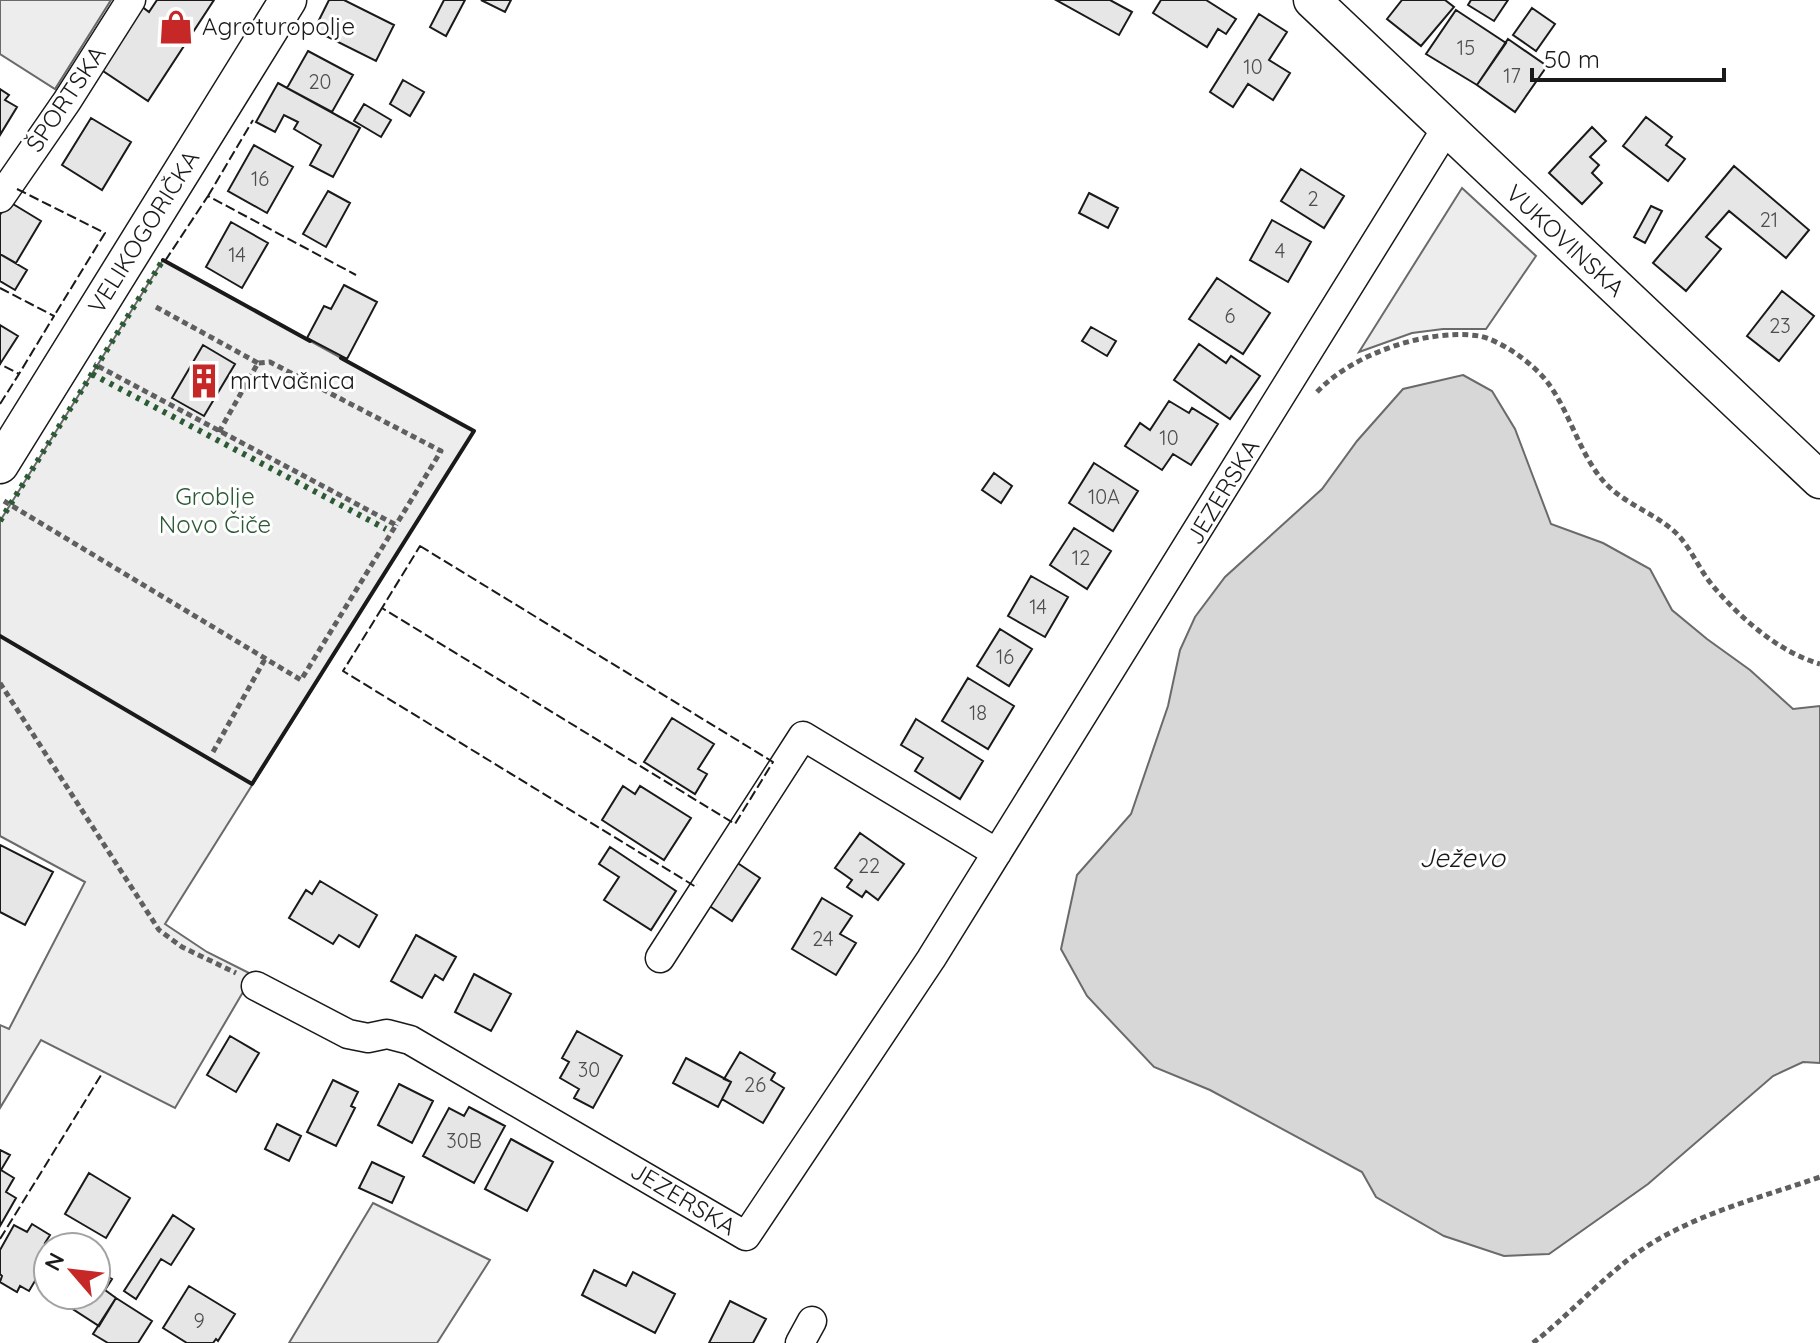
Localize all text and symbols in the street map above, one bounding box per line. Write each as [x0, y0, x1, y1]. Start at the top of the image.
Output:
shop icon: Agroturopolje [157, 8, 195, 46]
place label: Agroturopolje [202, 11, 355, 41]
scale bar [1532, 32, 1724, 82]
house number: 15 [1457, 35, 1475, 60]
street label: ŠPORTSKA [19, 40, 112, 157]
text: 50 m [1544, 44, 1600, 74]
house number: 10 [1243, 54, 1263, 79]
house number: 17 [1503, 63, 1521, 88]
house number: 20 [309, 69, 331, 94]
street label: VELIKOGORIČKA [81, 144, 205, 319]
house number: 16 [251, 166, 269, 191]
street label: VUKOVINSKA [1500, 178, 1631, 303]
house number: 2 [1307, 186, 1319, 211]
house number: 21 [1760, 207, 1778, 232]
house number: 4 [1275, 238, 1285, 263]
house number: 14 [228, 242, 246, 267]
house number: 6 [1225, 303, 1236, 328]
house number: 23 [1769, 313, 1791, 338]
building icon: mrtvačnica [185, 362, 223, 400]
place label: mrtvačnica [230, 365, 355, 395]
house number: 10 [1159, 425, 1179, 450]
street label: JEZERSKA [1179, 433, 1265, 550]
park label: Groblje Novo Čiče [159, 481, 271, 539]
house number: 10A [1088, 484, 1120, 509]
house number: 12 [1072, 545, 1090, 570]
house number: 14 [1029, 594, 1047, 619]
house number: 16 [996, 644, 1014, 669]
house number: 18 [969, 700, 987, 725]
water label: Ježevo [1419, 841, 1506, 874]
house number: 22 [858, 853, 880, 878]
house number: 24 [812, 926, 834, 951]
house number: 30 [578, 1057, 600, 1082]
house number: 26 [744, 1072, 766, 1097]
house number: 30B [446, 1128, 482, 1153]
street label: JEZERSKA [625, 1155, 742, 1241]
north arrow [32, 1231, 112, 1311]
text: N [38, 1248, 70, 1275]
house number: 9 [193, 1308, 205, 1333]

